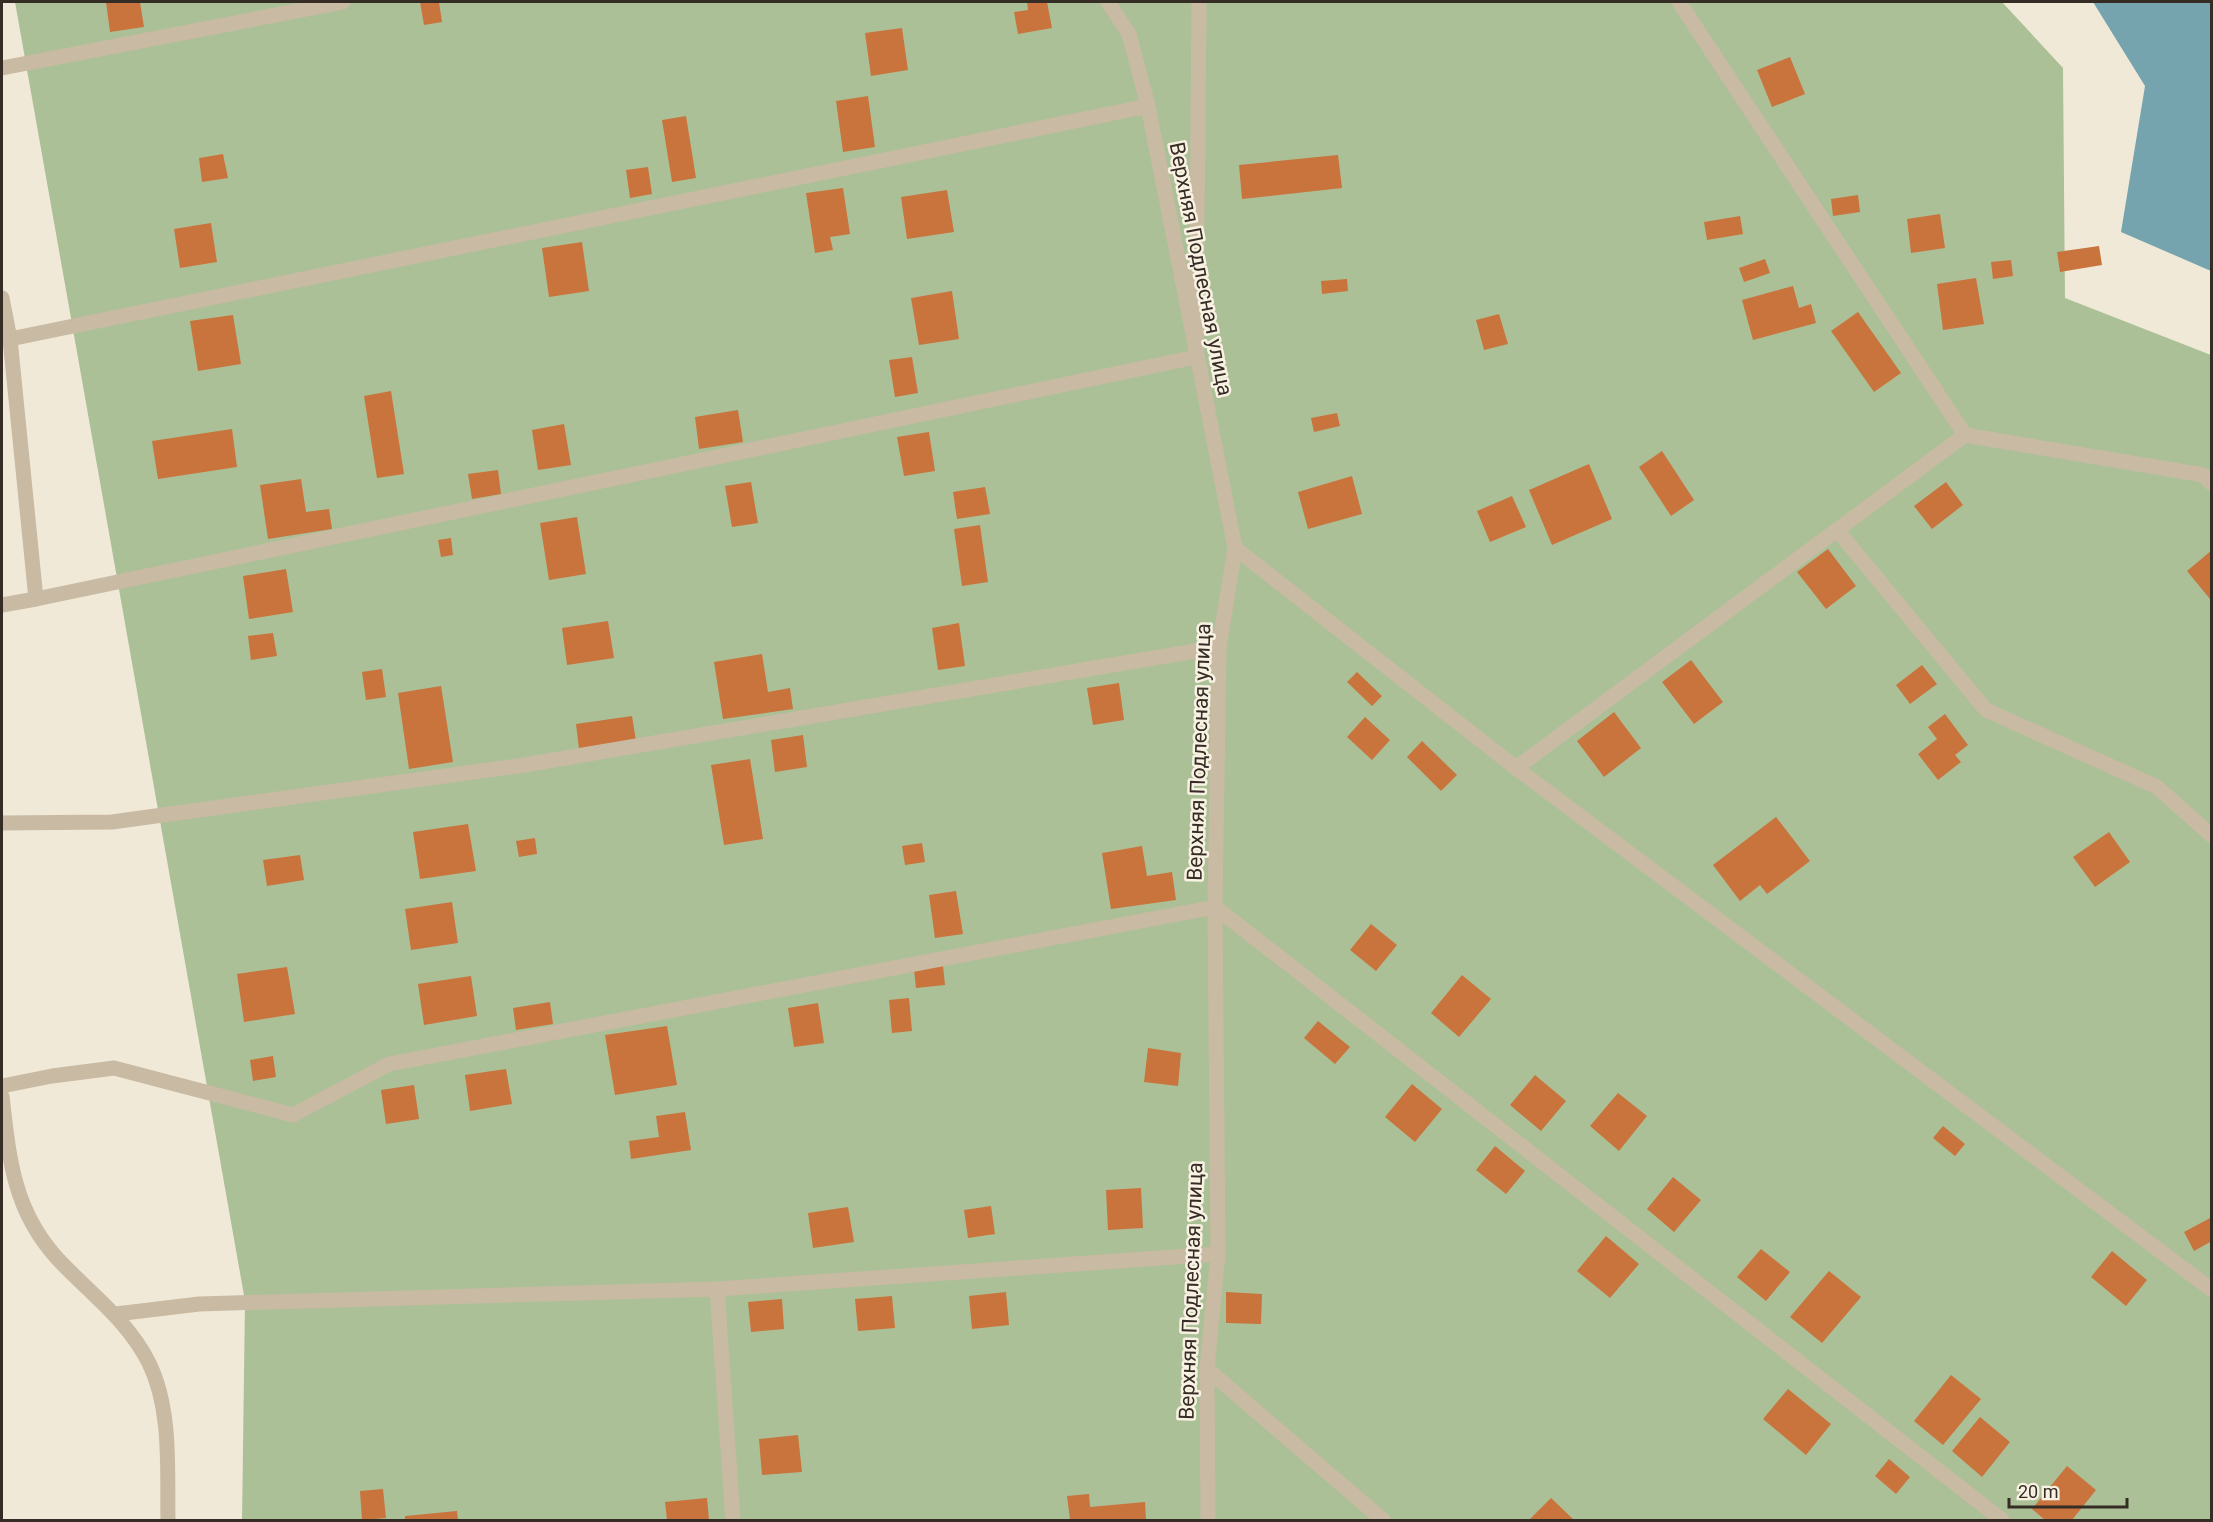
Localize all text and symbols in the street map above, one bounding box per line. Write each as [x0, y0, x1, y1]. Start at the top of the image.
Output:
street label: Верхняя Подлесная улица [1165, 140, 1237, 398]
street label: Верхняя Подлесная улица [1183, 623, 1215, 881]
street label: Верхняя Подлесная улица [1175, 1162, 1207, 1420]
scale bar [2009, 1471, 2128, 1509]
text: 20 m [2018, 1481, 2058, 1502]

